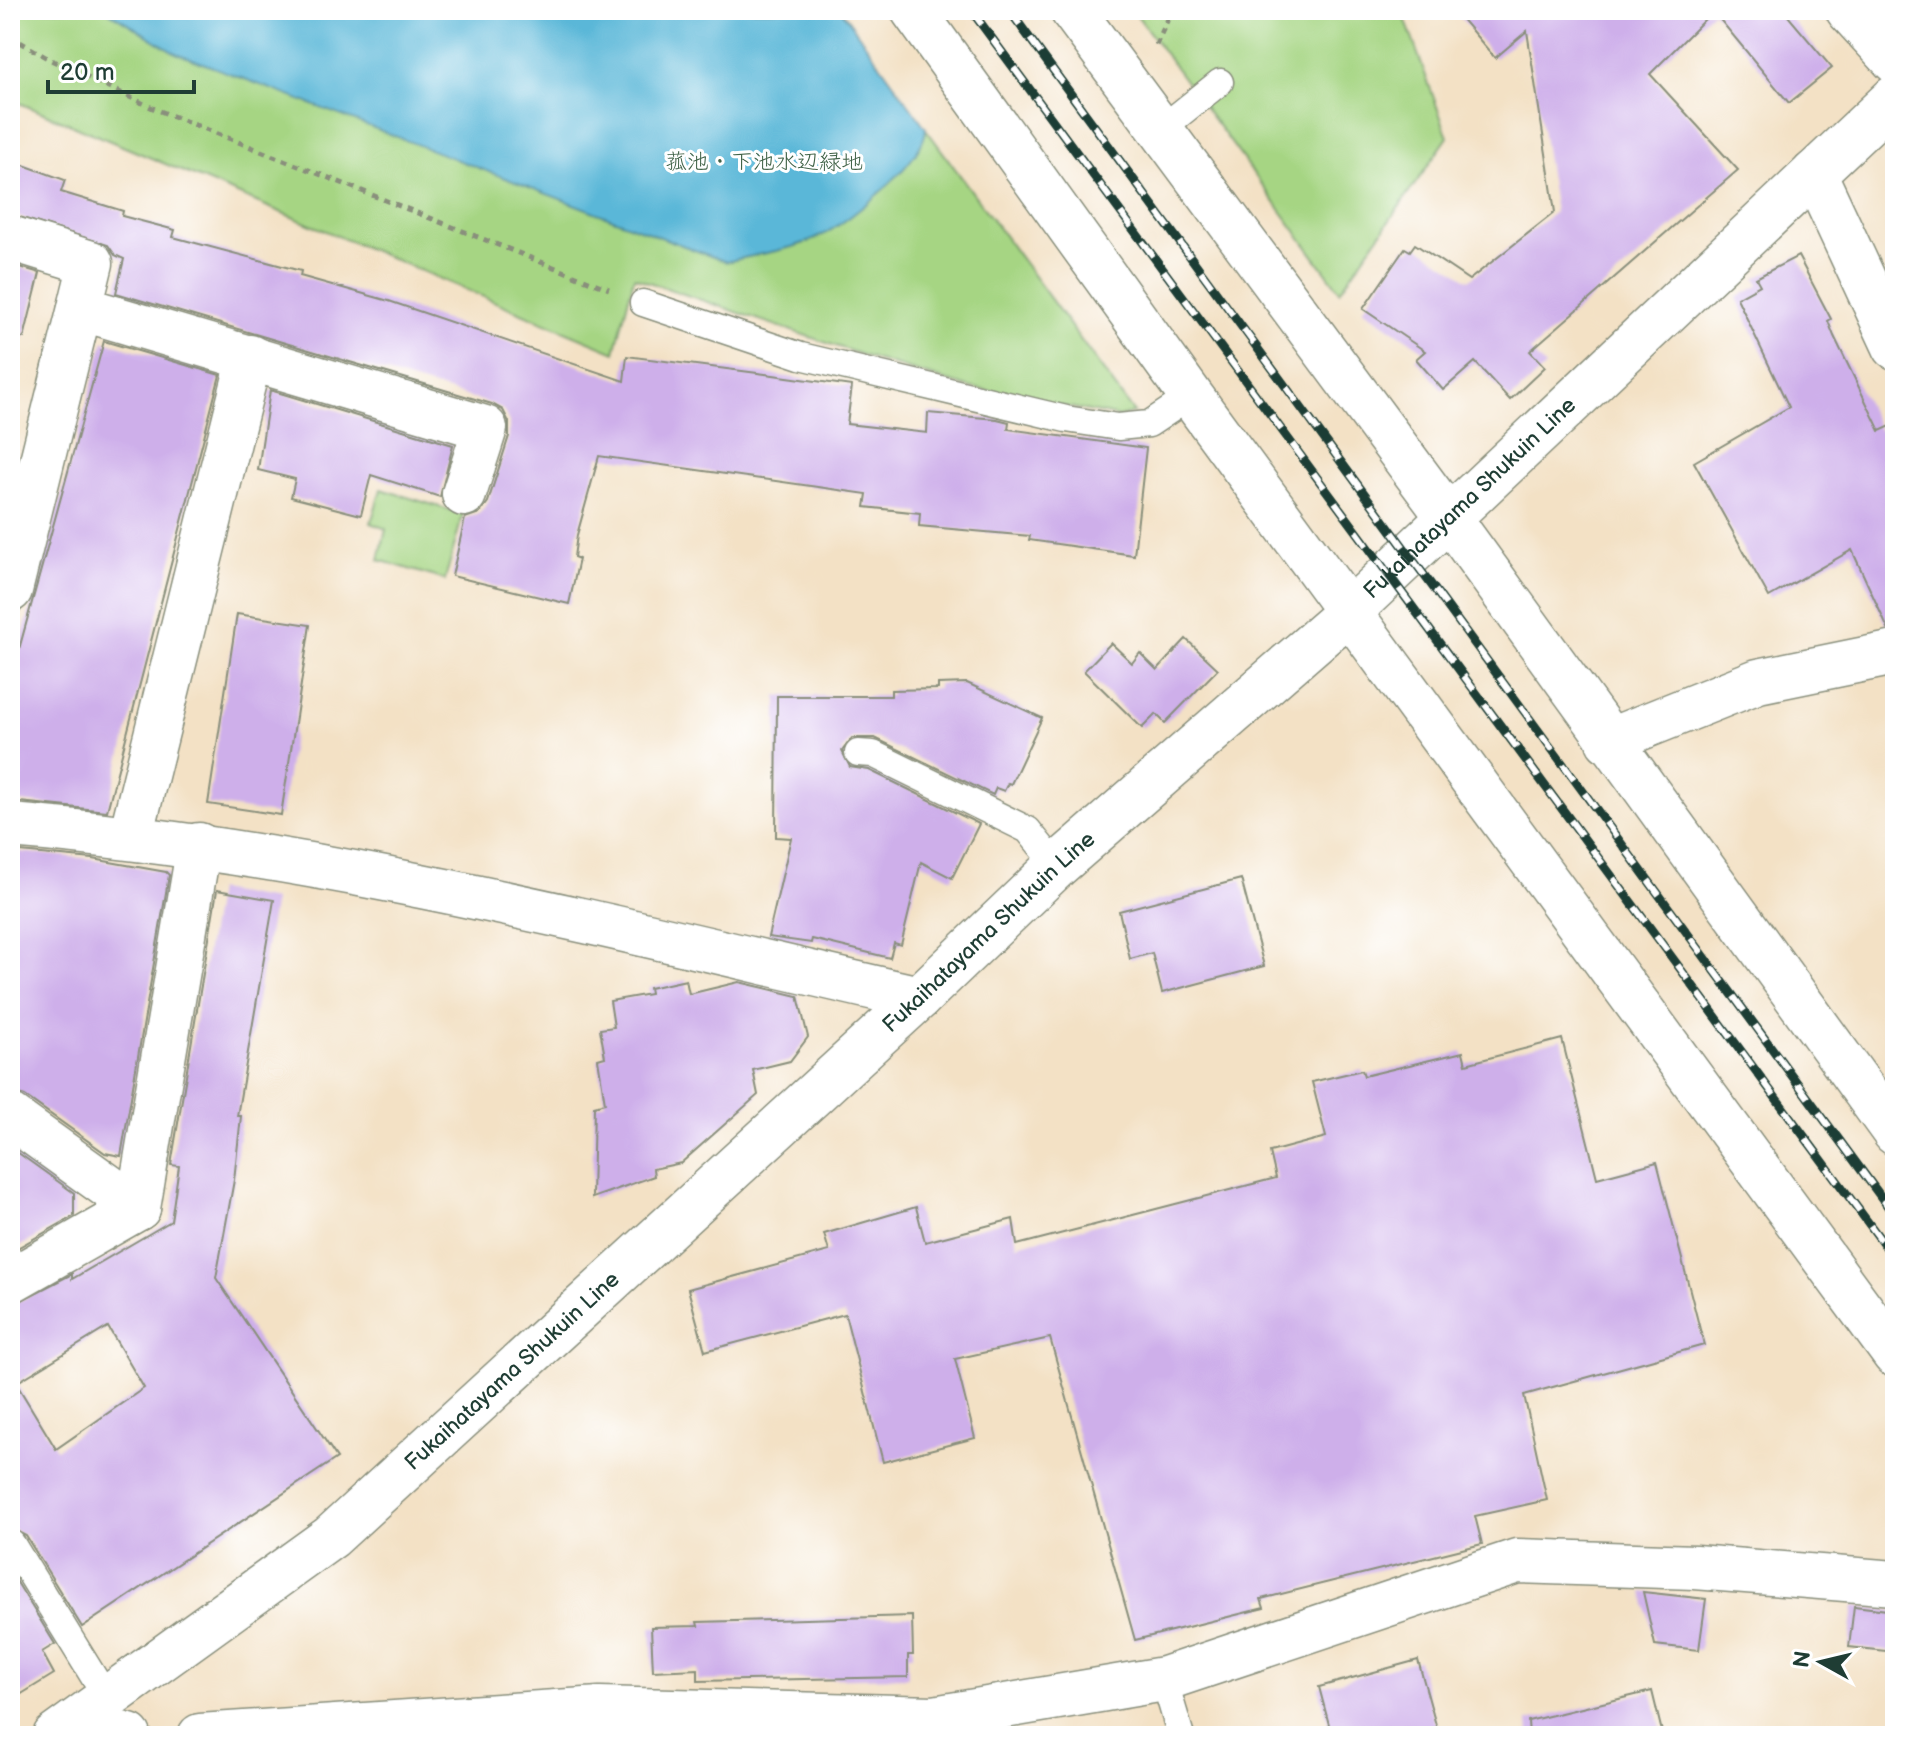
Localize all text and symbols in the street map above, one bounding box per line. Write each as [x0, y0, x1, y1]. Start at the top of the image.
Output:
scale bar [48, 44, 194, 94]
text: 20 m [60, 58, 115, 87]
park label: 菰池・下池水辺緑地 [665, 149, 863, 176]
street label: Fukaihatayama Shukuin Line [1358, 392, 1582, 604]
street label: Fukaihatayama Shukuin Line [877, 826, 1101, 1038]
street label: Fukaihatayama Shukuin Line [399, 1266, 625, 1476]
north arrow [1781, 1622, 1861, 1702]
text: N [1788, 1649, 1817, 1669]

